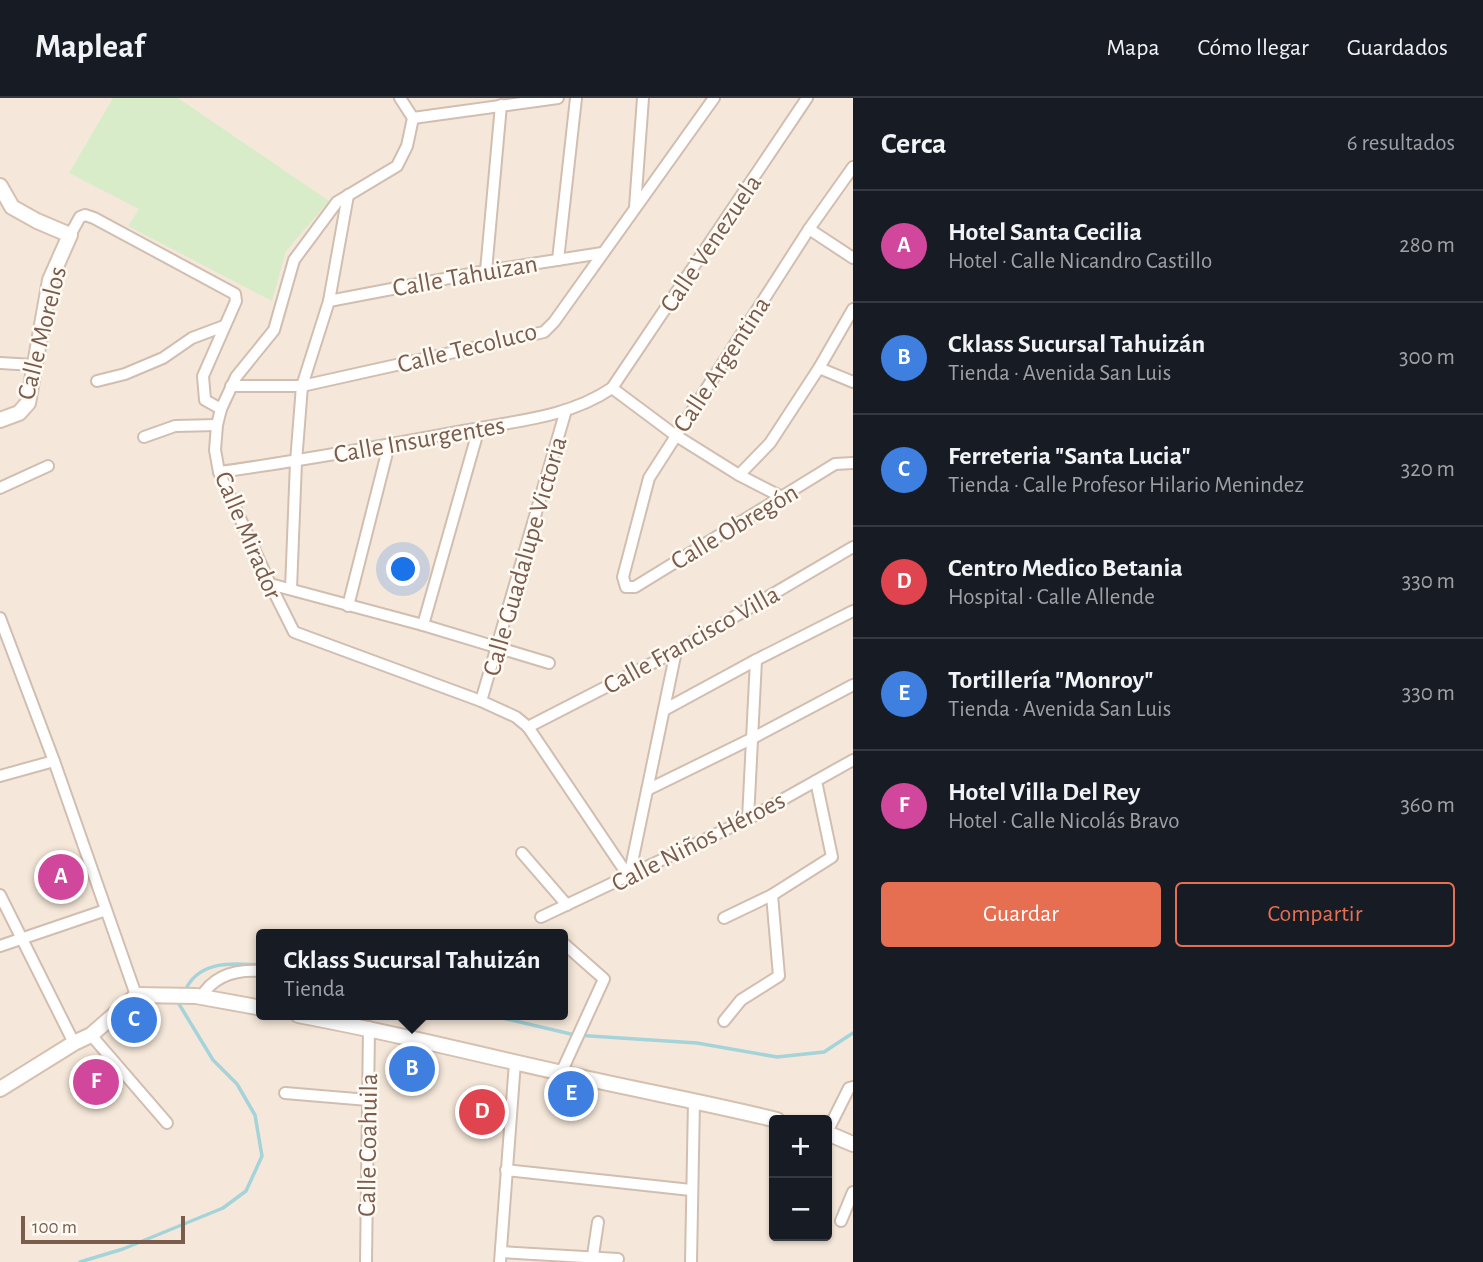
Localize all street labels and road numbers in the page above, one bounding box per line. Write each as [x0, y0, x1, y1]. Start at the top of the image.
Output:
street label: Calle Venezuela [655, 170, 766, 317]
street label: Calle Tahuizan [391, 250, 540, 302]
street label: Calle Morelos [13, 264, 71, 403]
street label: Calle Argentina [668, 292, 775, 437]
street label: Calle Tecoluco [395, 318, 540, 378]
street label: Calle Insurgentes [332, 412, 507, 468]
street label: Calle Guadalupe Victoria [478, 434, 572, 679]
street label: Calle Mirador [210, 468, 287, 604]
street label: Calle Obregón [667, 479, 802, 575]
street label: Calle Francisco Villa [599, 581, 784, 699]
street label: Calle Niños Héroes [608, 787, 789, 897]
street label: Calle Coahuila [354, 1073, 382, 1217]

